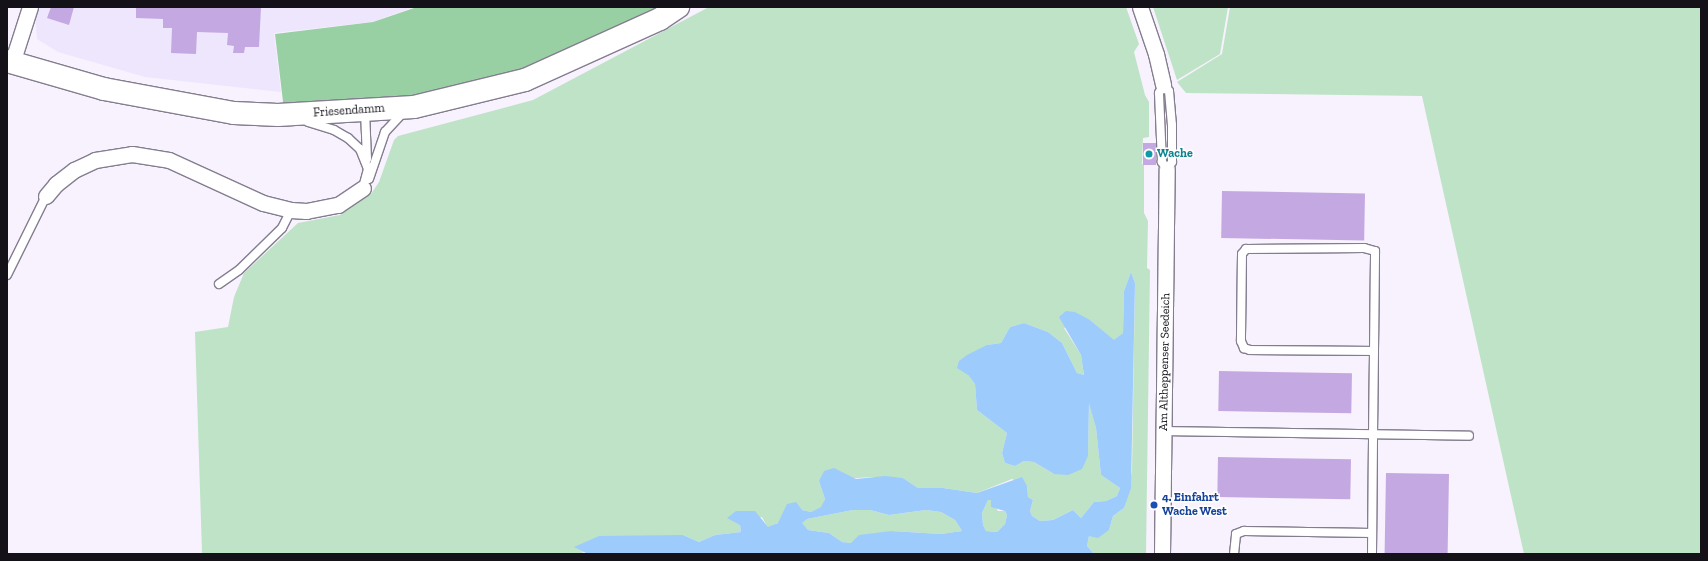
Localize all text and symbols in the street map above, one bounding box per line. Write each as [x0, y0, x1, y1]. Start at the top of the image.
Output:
street label: Friesendamm [313, 101, 385, 121]
place label: Wache [1157, 147, 1193, 161]
marker: Wache [1144, 149, 1154, 159]
street label: Am Altheppenser Seedeich [1157, 293, 1173, 431]
place label: 4. Einfahrt Wache West [1162, 491, 1227, 519]
marker: 4. Einfahrt Wache West [1149, 500, 1159, 510]

